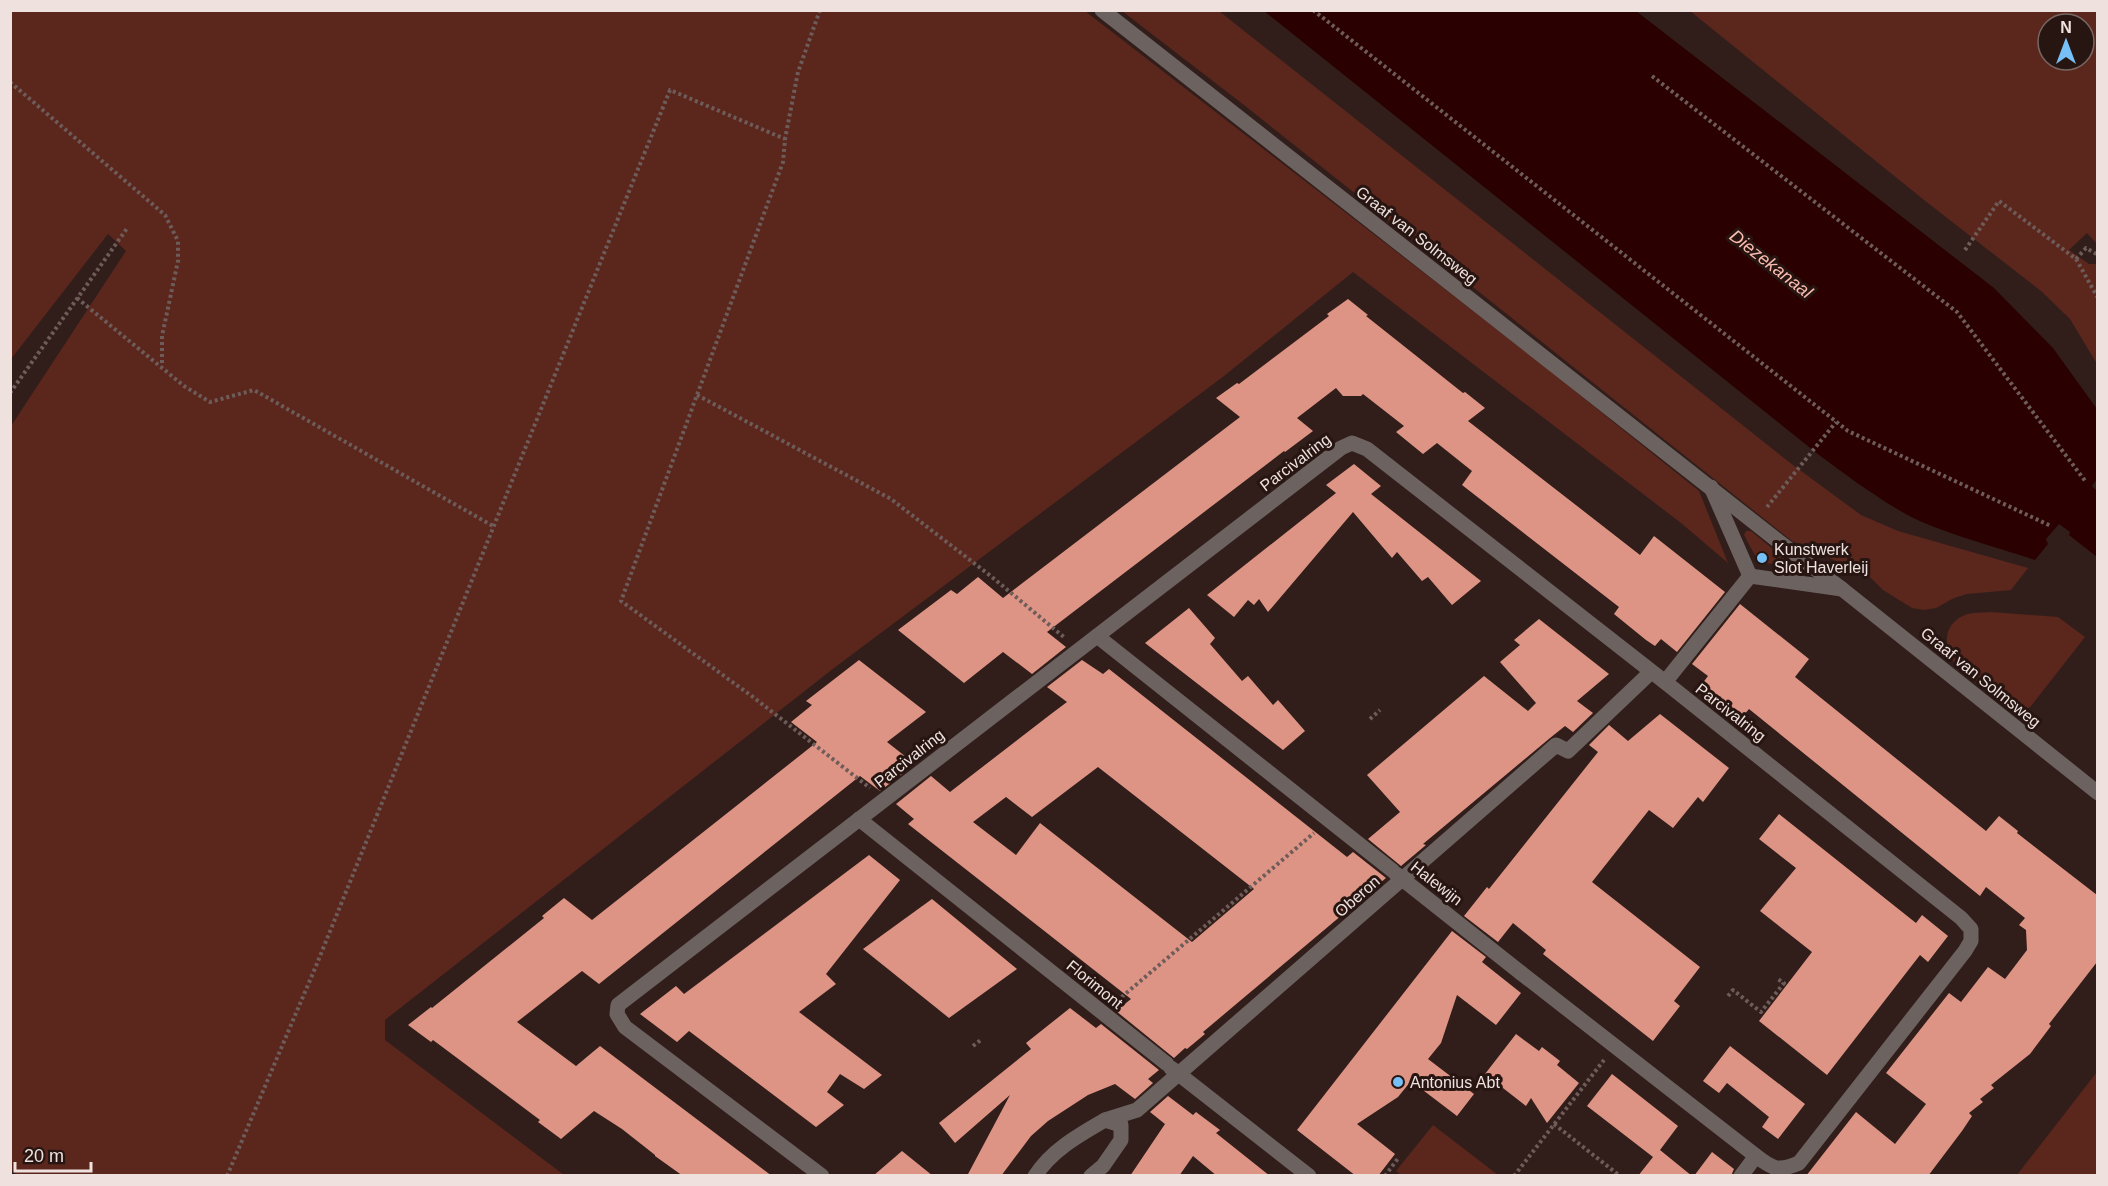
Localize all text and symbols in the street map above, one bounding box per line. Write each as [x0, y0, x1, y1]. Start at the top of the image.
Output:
north arrow [2036, 12, 2096, 72]
text: N [2060, 19, 2072, 36]
street label: Graaf van Solmsweg [1353, 183, 1480, 288]
water label: Diezekanaal [1726, 226, 1817, 303]
street label: Parcivalring [1257, 430, 1334, 494]
place label: Kunstwerk Slot Haverleij [1774, 541, 1868, 576]
marker: Kunstwerk Slot Haverleij [1755, 551, 1769, 565]
street label: Graaf van Solmsweg [1918, 624, 2044, 731]
street label: Parcivalring [1693, 680, 1769, 745]
street label: Parcivalring [871, 726, 947, 791]
street label: Halewijn [1408, 858, 1466, 909]
street label: Oberon [1332, 872, 1383, 920]
street label: Florimont [1063, 957, 1126, 1012]
place label: Antonius Abt [1410, 1074, 1500, 1091]
marker: Antonius Abt [1391, 1075, 1405, 1089]
scale bar [15, 1135, 92, 1173]
text: 20 m [24, 1146, 64, 1166]

